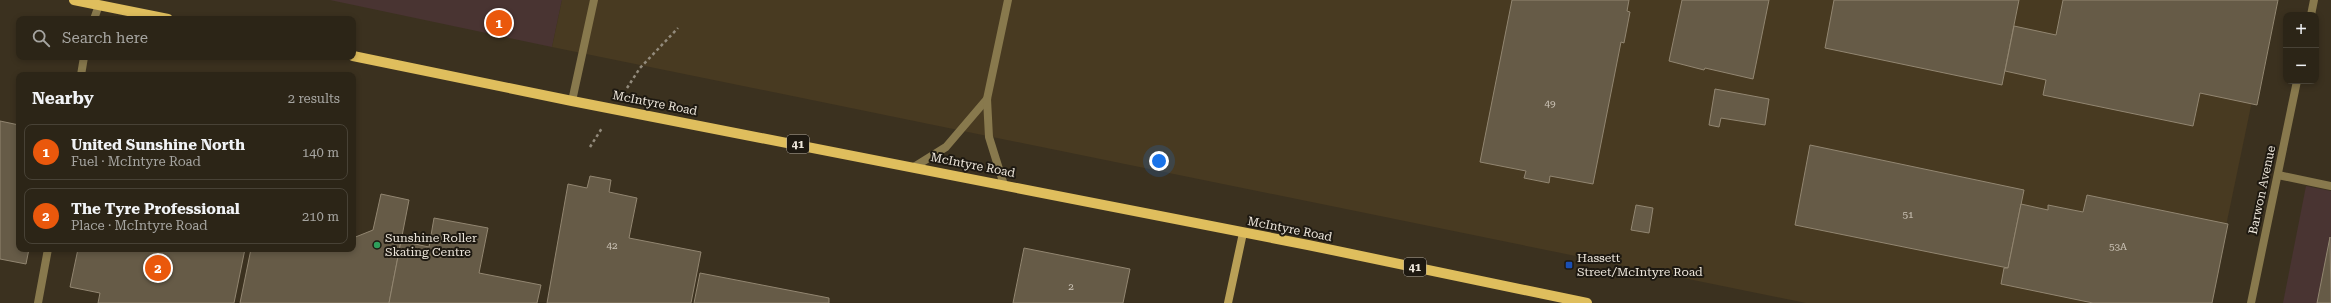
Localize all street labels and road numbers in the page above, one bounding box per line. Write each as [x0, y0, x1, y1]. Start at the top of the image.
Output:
street label: McIntyre Road [612, 88, 699, 118]
road number: 41 [787, 135, 809, 153]
street label: Barwon Avenue [2246, 144, 2278, 236]
street label: McIntyre Road [930, 150, 1017, 180]
street label: McIntyre Road [1247, 214, 1334, 244]
road number: 41 [1404, 258, 1426, 276]

